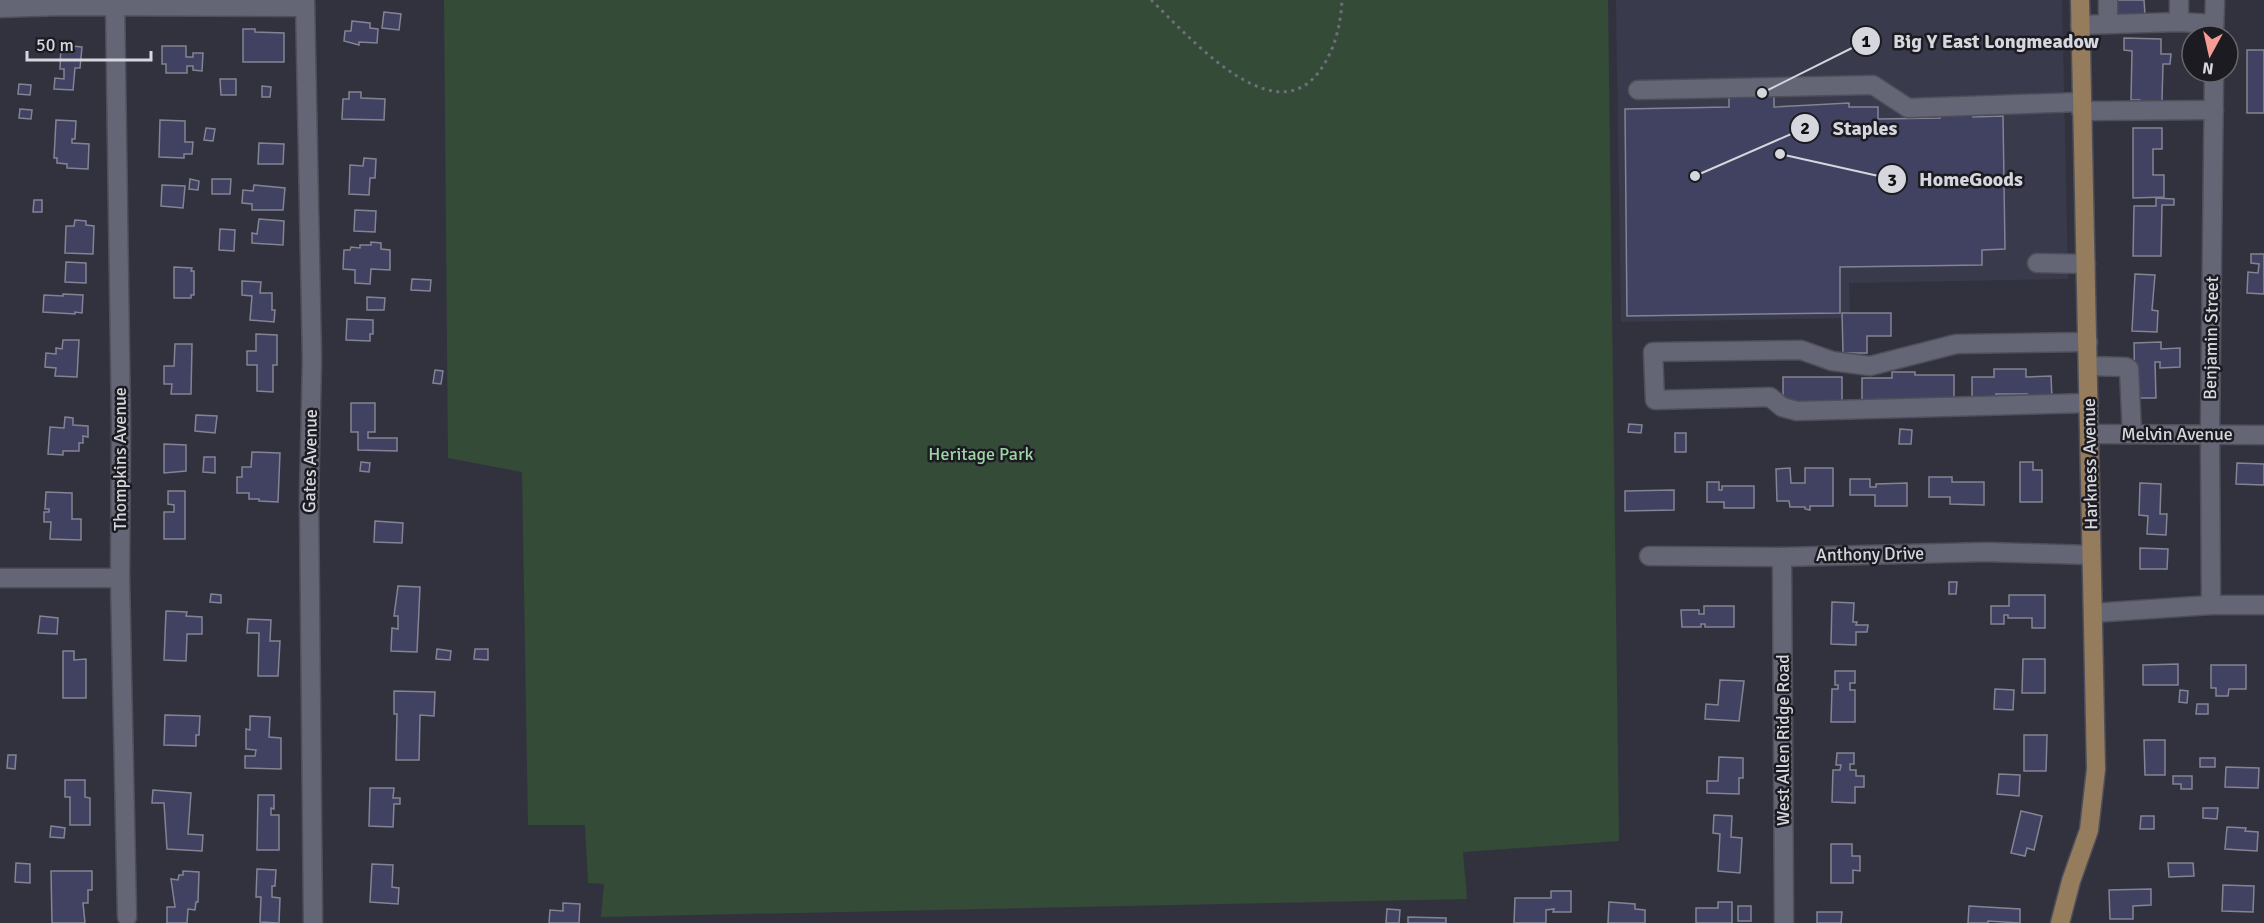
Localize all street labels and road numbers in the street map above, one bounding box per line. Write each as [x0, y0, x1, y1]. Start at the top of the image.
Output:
street label: Benjamin Street [2199, 276, 2223, 400]
street label: Thompkins Avenue [109, 387, 131, 531]
street label: Harkness Avenue [2078, 398, 2102, 530]
street label: Gates Avenue [298, 409, 322, 513]
street label: Melvin Avenue [2121, 423, 2233, 445]
street label: Anthony Drive [1816, 542, 1924, 566]
street label: West Allen Ridge Road [1772, 654, 1794, 826]

